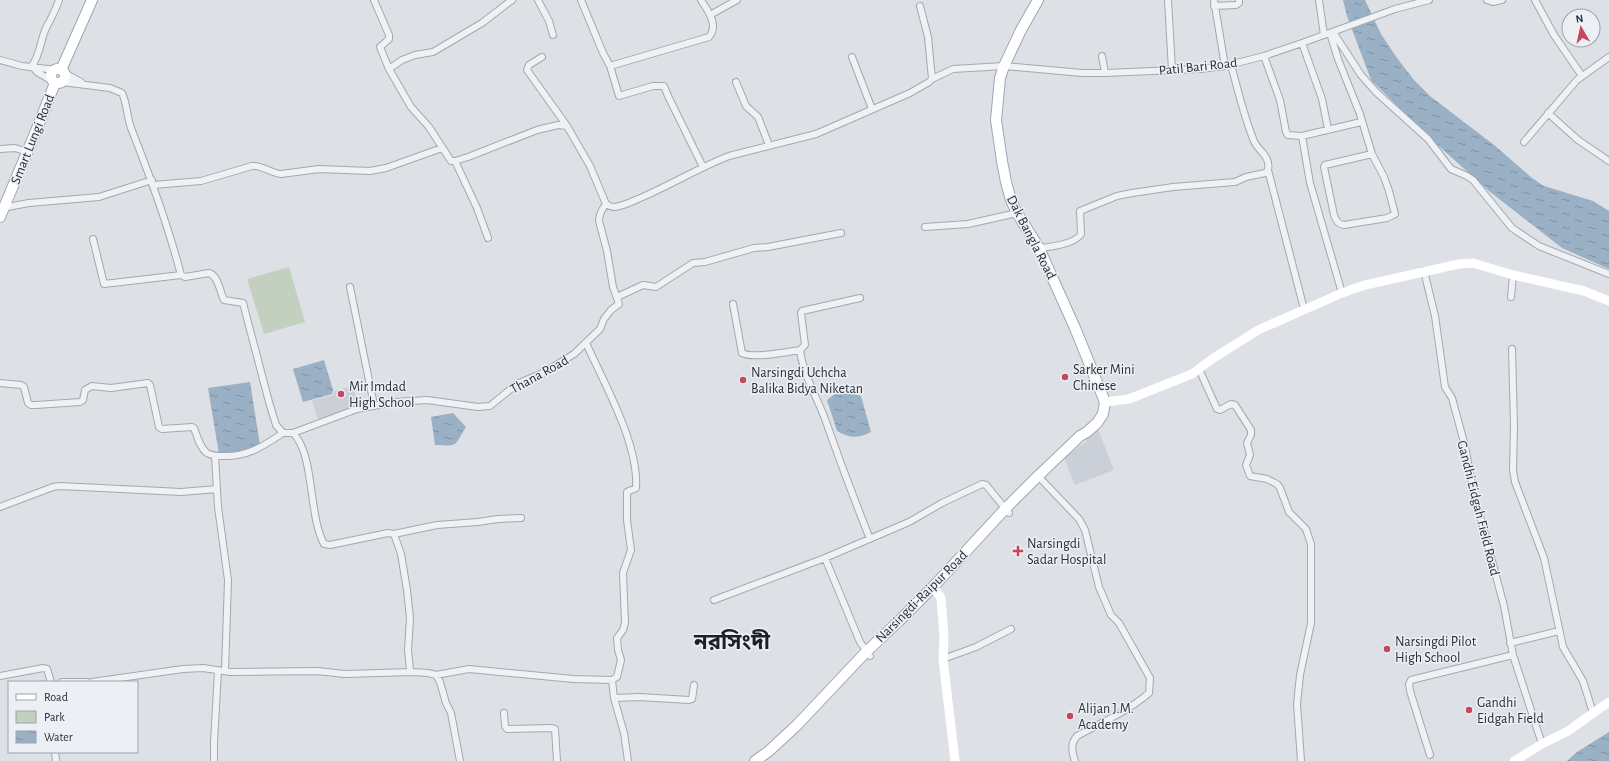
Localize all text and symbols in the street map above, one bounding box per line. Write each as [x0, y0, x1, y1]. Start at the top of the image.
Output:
north arrow [1561, 8, 1601, 48]
text: N [1575, 13, 1584, 25]
street label: Patil Bari Road [1158, 56, 1238, 78]
street label: Smart Lungi Road [9, 92, 57, 186]
street label: Dak Bangla Road [1004, 193, 1058, 282]
street label: Thana Road [508, 353, 571, 397]
place label: Sarker Mini Chinese [1073, 363, 1135, 393]
place label: Narsingdi Uchcha Balika Bidya Niketan [751, 366, 863, 396]
marker: Sarker Mini Chinese [1060, 372, 1070, 382]
marker: Narsingdi Uchcha Balika Bidya Niketan [738, 375, 748, 385]
place label: Mir Imdad High School [349, 380, 415, 410]
marker: Mir Imdad High School [336, 389, 346, 399]
street label: Gandhi Eidgah Field Road [1454, 439, 1502, 577]
place label: Narsingdi Sadar Hospital [1027, 537, 1106, 567]
marker: Narsingdi Sadar Hospital [1012, 545, 1024, 557]
street label: Narsingdi-Raipur Road [873, 548, 970, 645]
district label: নরসিংদী [693, 629, 771, 653]
place label: Narsingdi Pilot High School [1395, 635, 1477, 665]
marker: Narsingdi Pilot High School [1382, 644, 1392, 654]
legend [8, 681, 138, 753]
text: Road [44, 691, 68, 703]
place label: Gandhi Eidgah Field [1477, 696, 1544, 726]
place label: Alijan J.M. Academy [1078, 702, 1134, 732]
marker: Gandhi Eidgah Field [1464, 705, 1474, 715]
text: Park [44, 711, 65, 723]
marker: Alijan J.M. Academy [1065, 711, 1075, 721]
text: Water [44, 731, 73, 743]

